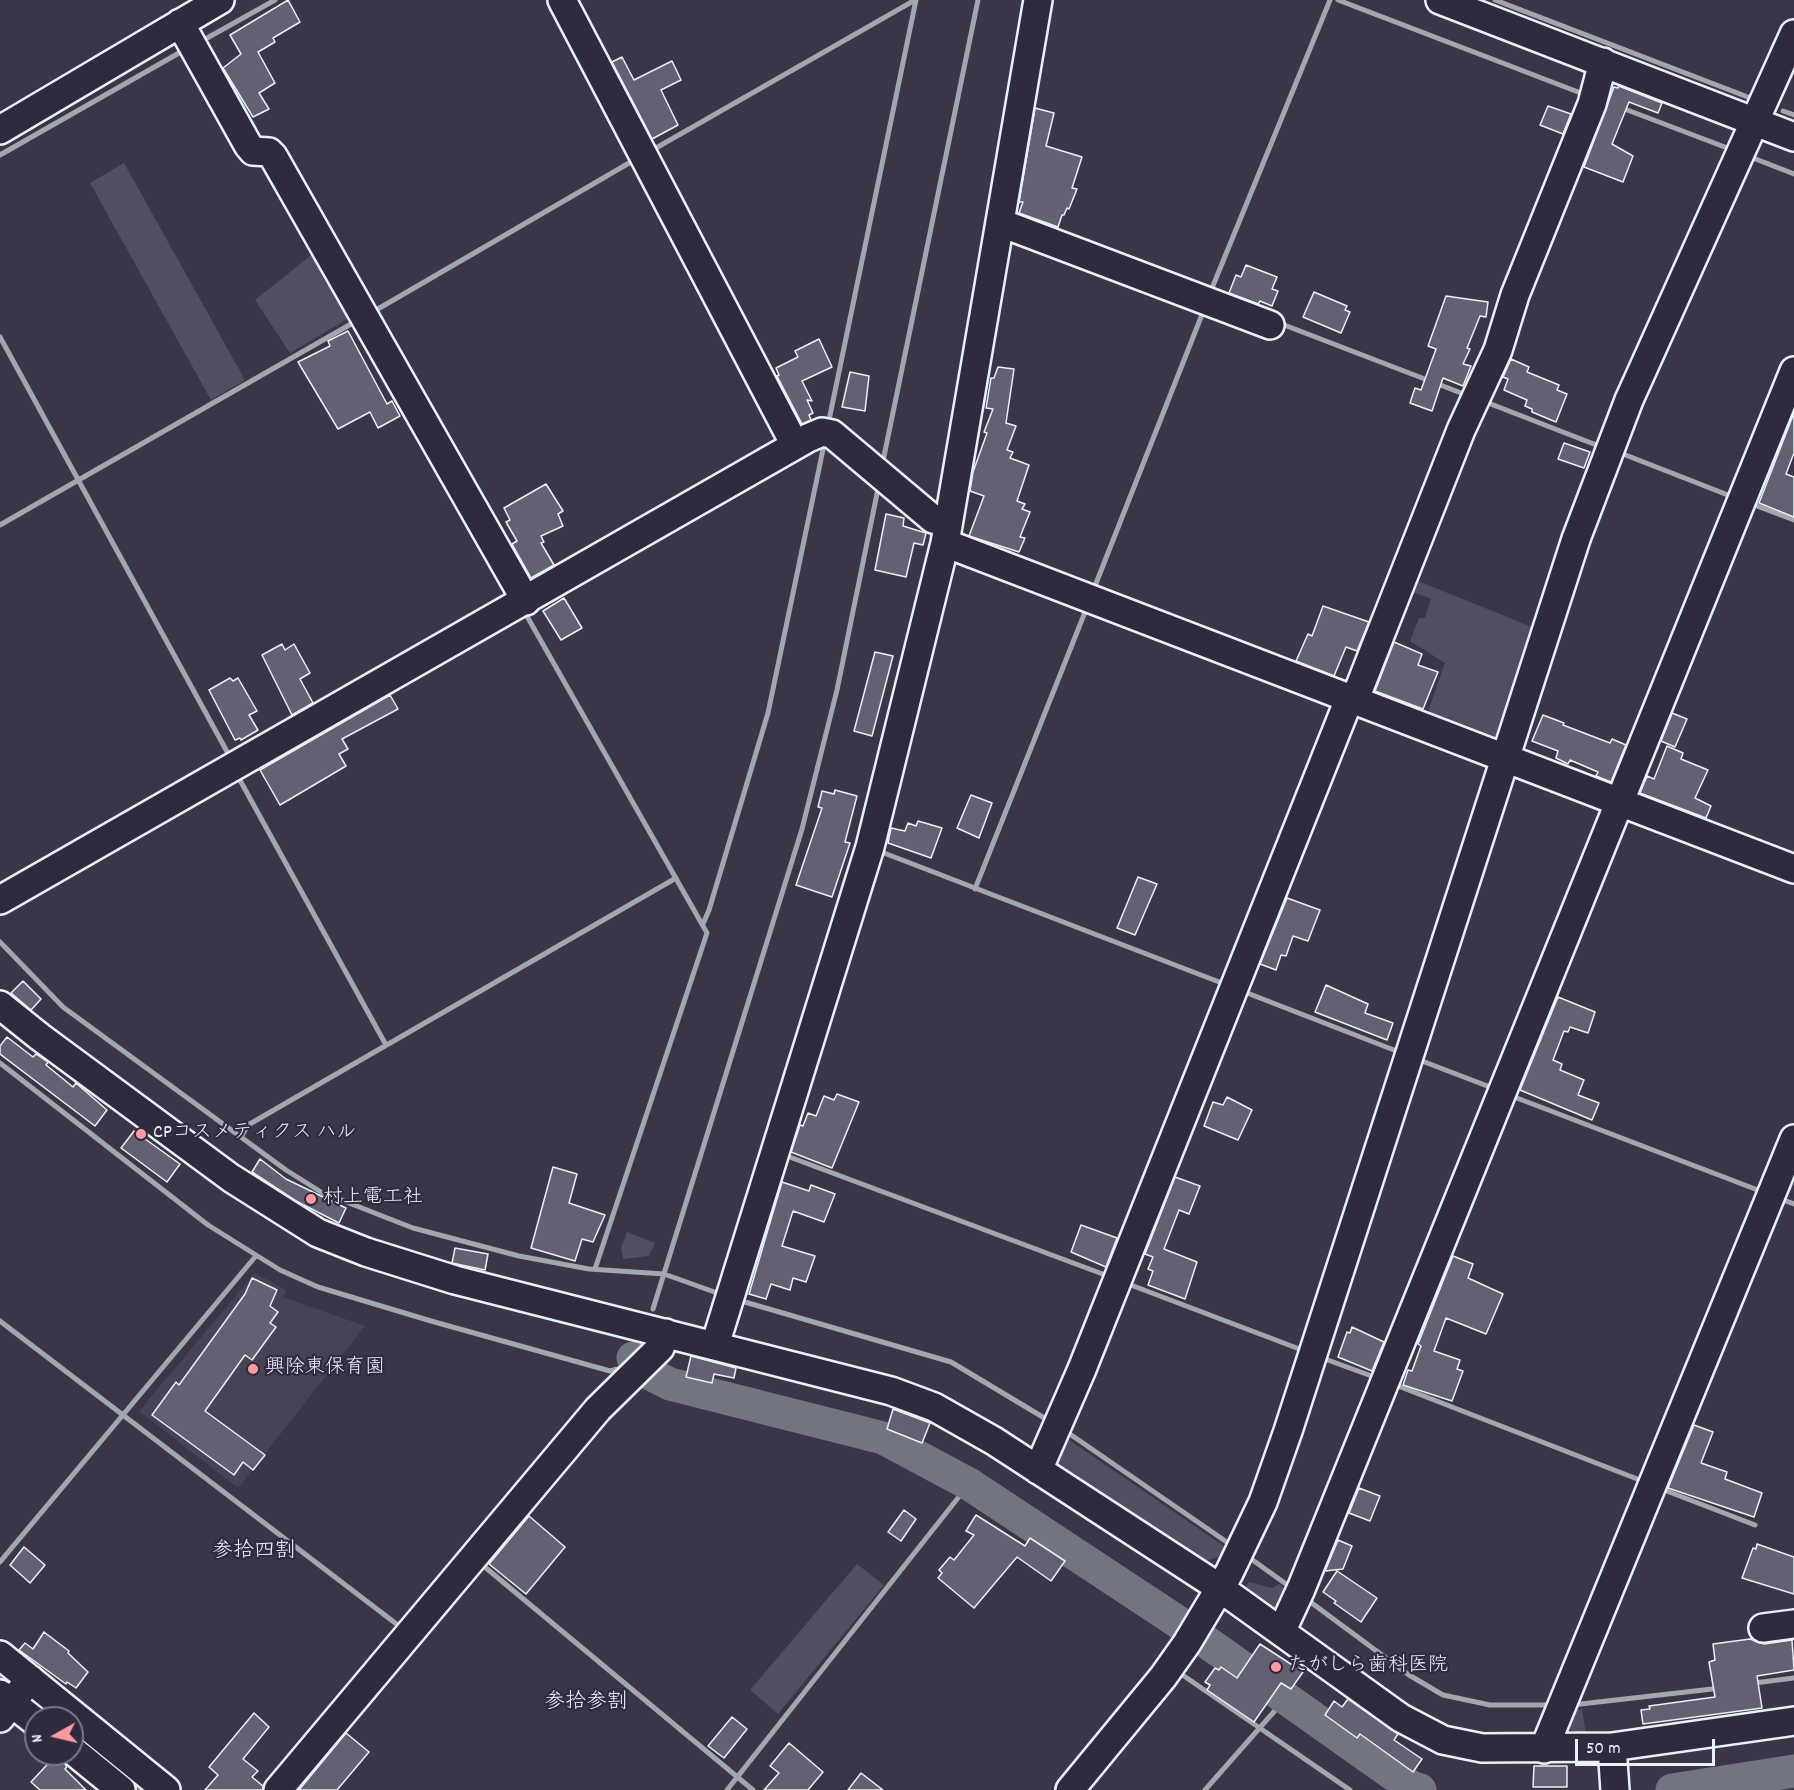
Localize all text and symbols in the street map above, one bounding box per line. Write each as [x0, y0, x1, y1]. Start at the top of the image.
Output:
place label: CPコスメティクス ハル [153, 1122, 357, 1146]
marker: CPコスメティクス ハル [134, 1127, 148, 1141]
place label: 村上電工社 [323, 1187, 423, 1211]
marker: 村上電工社 [304, 1192, 318, 1206]
place label: 興除東保育園 [265, 1357, 385, 1381]
marker: 興除東保育園 [246, 1362, 260, 1376]
district label: 参拾四割 [212, 1540, 296, 1566]
place label: たがしら歯科医院 [1288, 1655, 1448, 1679]
marker: たがしら歯科医院 [1269, 1660, 1283, 1674]
district label: 参拾参割 [544, 1691, 628, 1717]
north arrow [24, 1706, 84, 1766]
scale bar [1578, 1727, 1718, 1765]
text: N [26, 1733, 50, 1744]
text: 50 m [1586, 1737, 1621, 1762]

